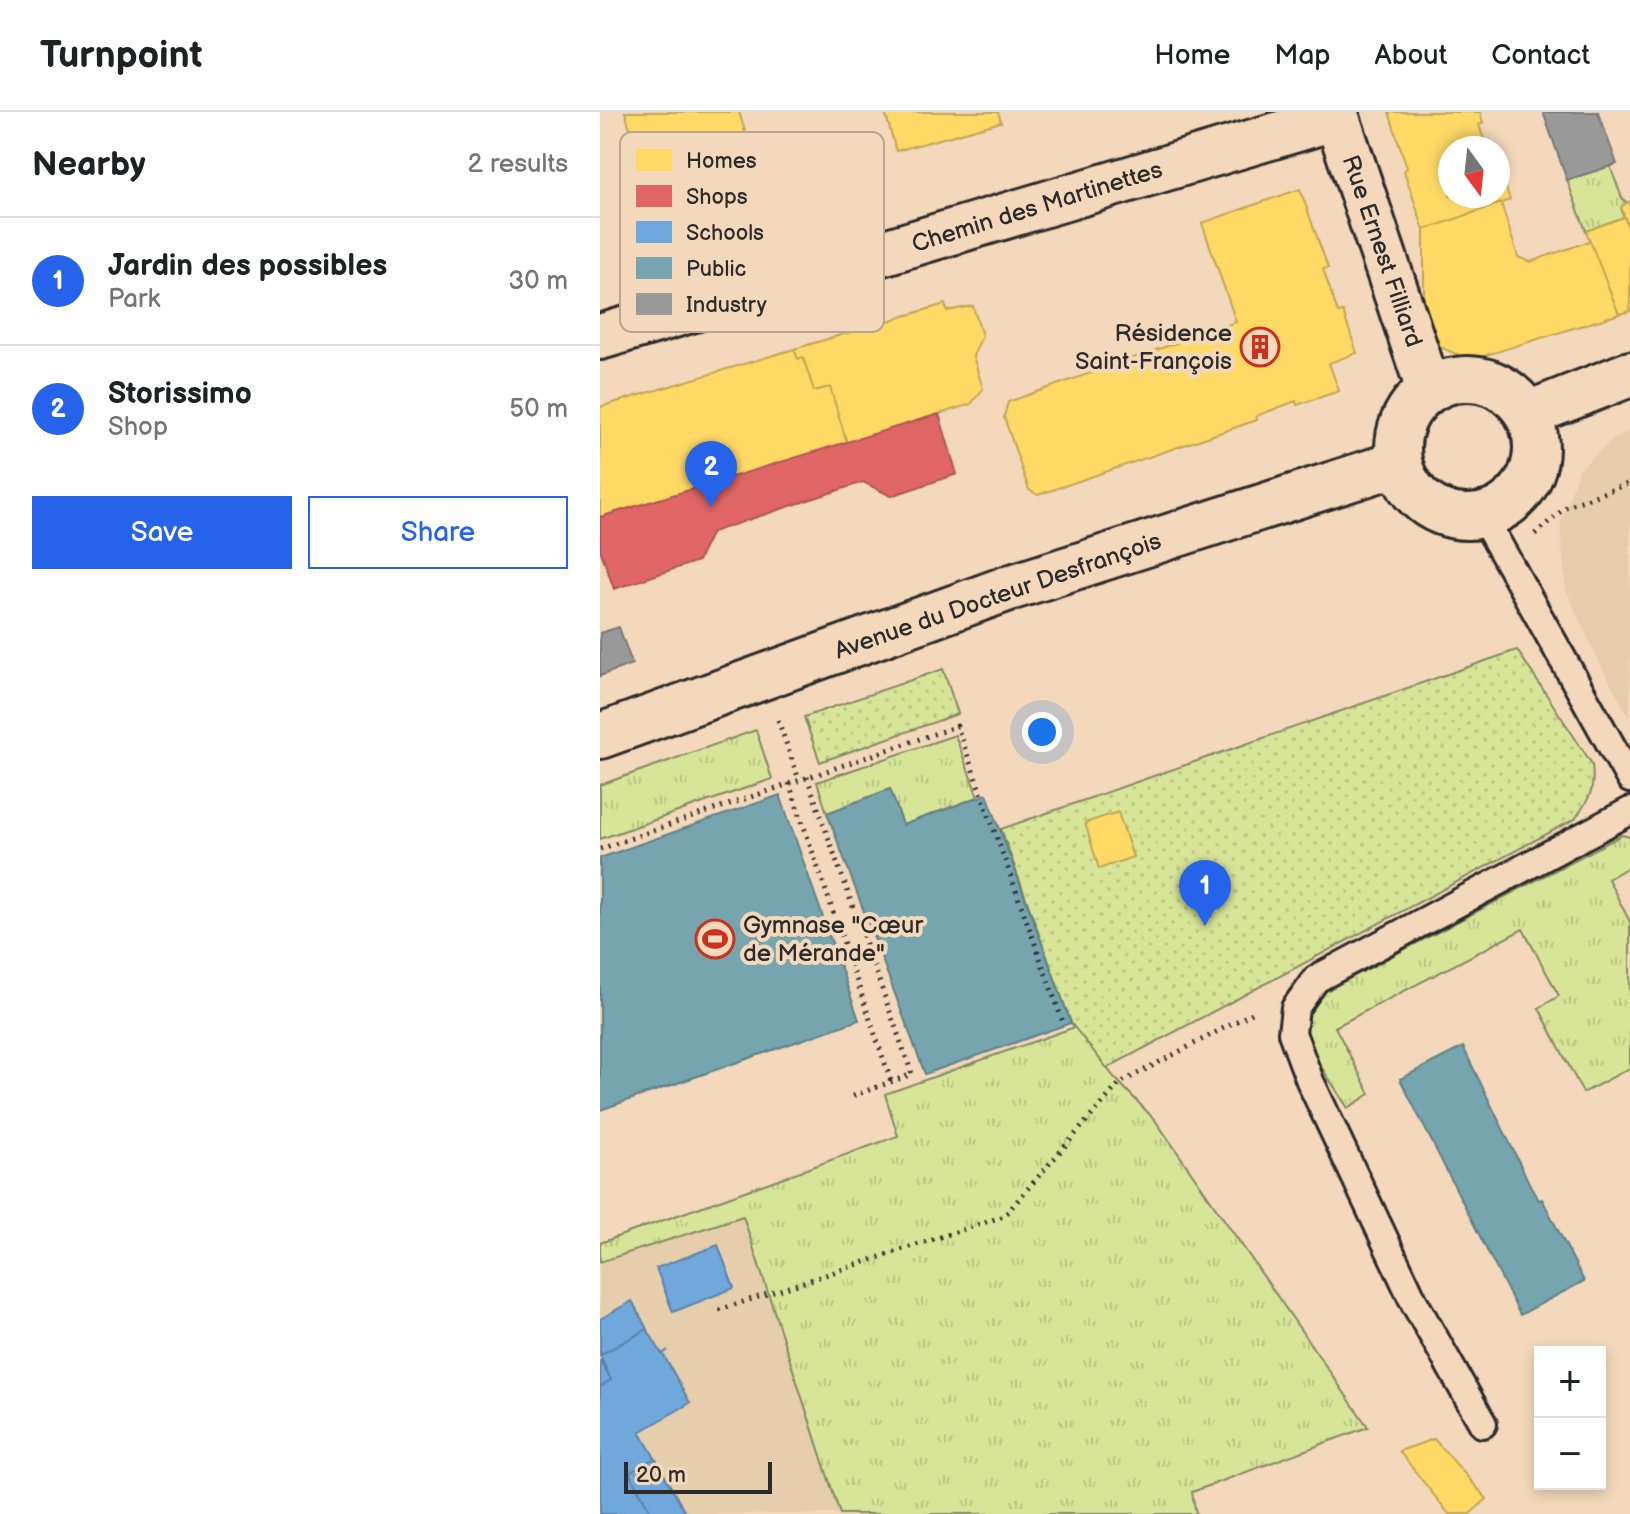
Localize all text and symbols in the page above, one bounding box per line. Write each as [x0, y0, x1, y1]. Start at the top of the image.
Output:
text: Turnpoint [40, 33, 202, 78]
text: Home [1154, 39, 1230, 72]
text: Map [1274, 39, 1331, 72]
text: About [1375, 39, 1447, 72]
text: Contact [1491, 39, 1590, 72]
legend [620, 132, 884, 332]
north arrow [1438, 136, 1510, 208]
text: Nearby [32, 144, 146, 185]
text: Homes [686, 148, 757, 175]
text: 2 results [468, 149, 568, 180]
street label: Rue Ernest Filliard [1336, 151, 1428, 351]
street label: Chemin des Martinettes [908, 155, 1166, 259]
text: Shops [686, 184, 748, 211]
text: Schools [686, 220, 764, 247]
text: Jardin des possibles [108, 248, 387, 284]
text: Public [686, 256, 746, 283]
text: 1 [53, 266, 63, 297]
text: 30 m [508, 266, 568, 297]
text: Park [108, 284, 160, 315]
text: Industry [686, 292, 767, 319]
place label: Résidence Saint-François [1075, 319, 1232, 376]
building icon: Résidence Saint-François [1239, 326, 1281, 368]
text: Storissimo [108, 376, 252, 412]
text: 2 [50, 394, 66, 425]
text: 50 m [509, 394, 568, 425]
text: Shop [108, 412, 168, 443]
pin: 2 [685, 441, 737, 507]
button: Save [32, 496, 292, 569]
button: Share [308, 496, 568, 569]
street label: Avenue du Docteur Desfrançois [831, 526, 1165, 666]
your location [1022, 712, 1062, 752]
pin: 1 [1179, 860, 1231, 926]
place label: Gymnase "Cœur de Mérande" [743, 911, 923, 968]
sports icon: Gymnase "Cœur de Mérande" [694, 918, 736, 960]
map controls [1534, 1346, 1606, 1490]
button: + [1534, 1346, 1606, 1418]
button: − [1534, 1418, 1606, 1490]
scale bar [624, 1458, 772, 1494]
text: 20 m [636, 1462, 686, 1489]

